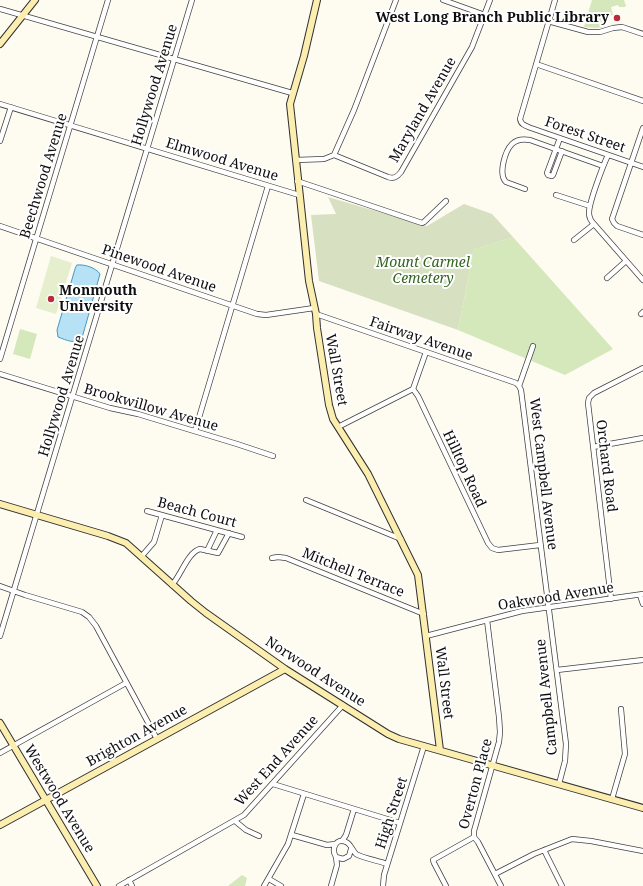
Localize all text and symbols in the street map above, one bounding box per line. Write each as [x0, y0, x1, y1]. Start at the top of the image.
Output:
place label: West Long Branch Public Library [375, 10, 609, 26]
marker: West Long Branch Public Library [612, 13, 622, 23]
street label: Hollywood Avenue [129, 22, 181, 148]
street label: Maryland Avenue [386, 54, 460, 166]
street label: Beechwood Avenue [17, 111, 71, 241]
street label: Forest Street [543, 113, 627, 157]
street label: Elmwood Avenue [164, 135, 280, 185]
street label: Pinewood Avenue [100, 242, 218, 296]
park label: Mount Carmel Cemetery [376, 255, 470, 288]
place label: Monmouth University [59, 283, 137, 316]
marker: Monmouth University [46, 294, 56, 304]
street label: Fairway Avenue [367, 313, 475, 365]
street label: Hollywood Avenue [36, 333, 88, 459]
street label: Wall Street [321, 333, 351, 407]
street label: Brookwillow Avenue [82, 381, 220, 435]
street label: West Campbell Avenue [525, 397, 561, 551]
street label: Orchard Road [592, 419, 620, 513]
street label: Hilltop Road [439, 428, 489, 510]
street label: Beach Court [156, 494, 238, 532]
street label: Mitchell Terrace [299, 545, 407, 601]
street label: Oakwood Avenue [497, 580, 615, 614]
street label: Norwood Avenue [262, 633, 368, 711]
street label: Campbell Avenue [533, 638, 561, 756]
street label: Wall Street [431, 646, 457, 720]
street label: Brighton Avenue [84, 701, 190, 771]
street label: West End Avenue [232, 712, 322, 810]
street label: Overton Place [456, 737, 496, 831]
street label: Westwood Avenue [20, 742, 98, 856]
street label: High Street [372, 775, 412, 851]

